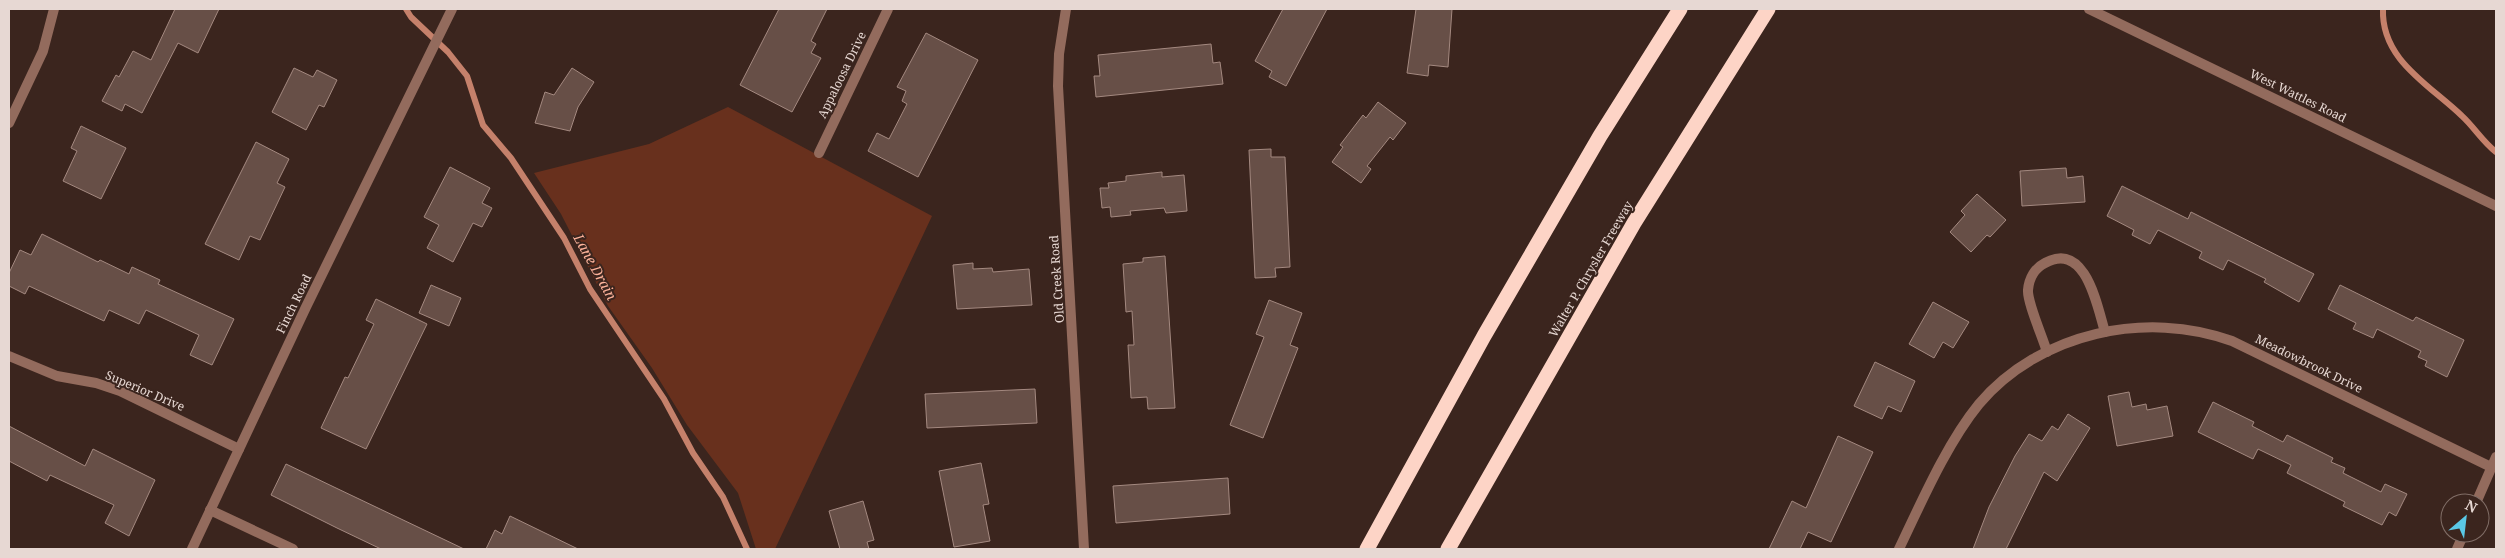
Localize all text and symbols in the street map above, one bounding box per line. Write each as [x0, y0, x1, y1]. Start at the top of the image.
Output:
street label: Appaloosa Drive [813, 29, 870, 121]
street label: West Wattles Road [2247, 65, 2350, 127]
street label: Walter P. Chrysler Freeway [1545, 197, 1637, 340]
water label: Lane Drain [569, 229, 622, 304]
street label: Old Creek Road [1045, 234, 1068, 324]
street label: Finch Road [272, 271, 316, 336]
street label: Meadowbrook Drive [2253, 330, 2366, 397]
street label: Superior Drive [103, 366, 188, 415]
north arrow [2440, 493, 2490, 543]
text: N [2462, 495, 2481, 517]

